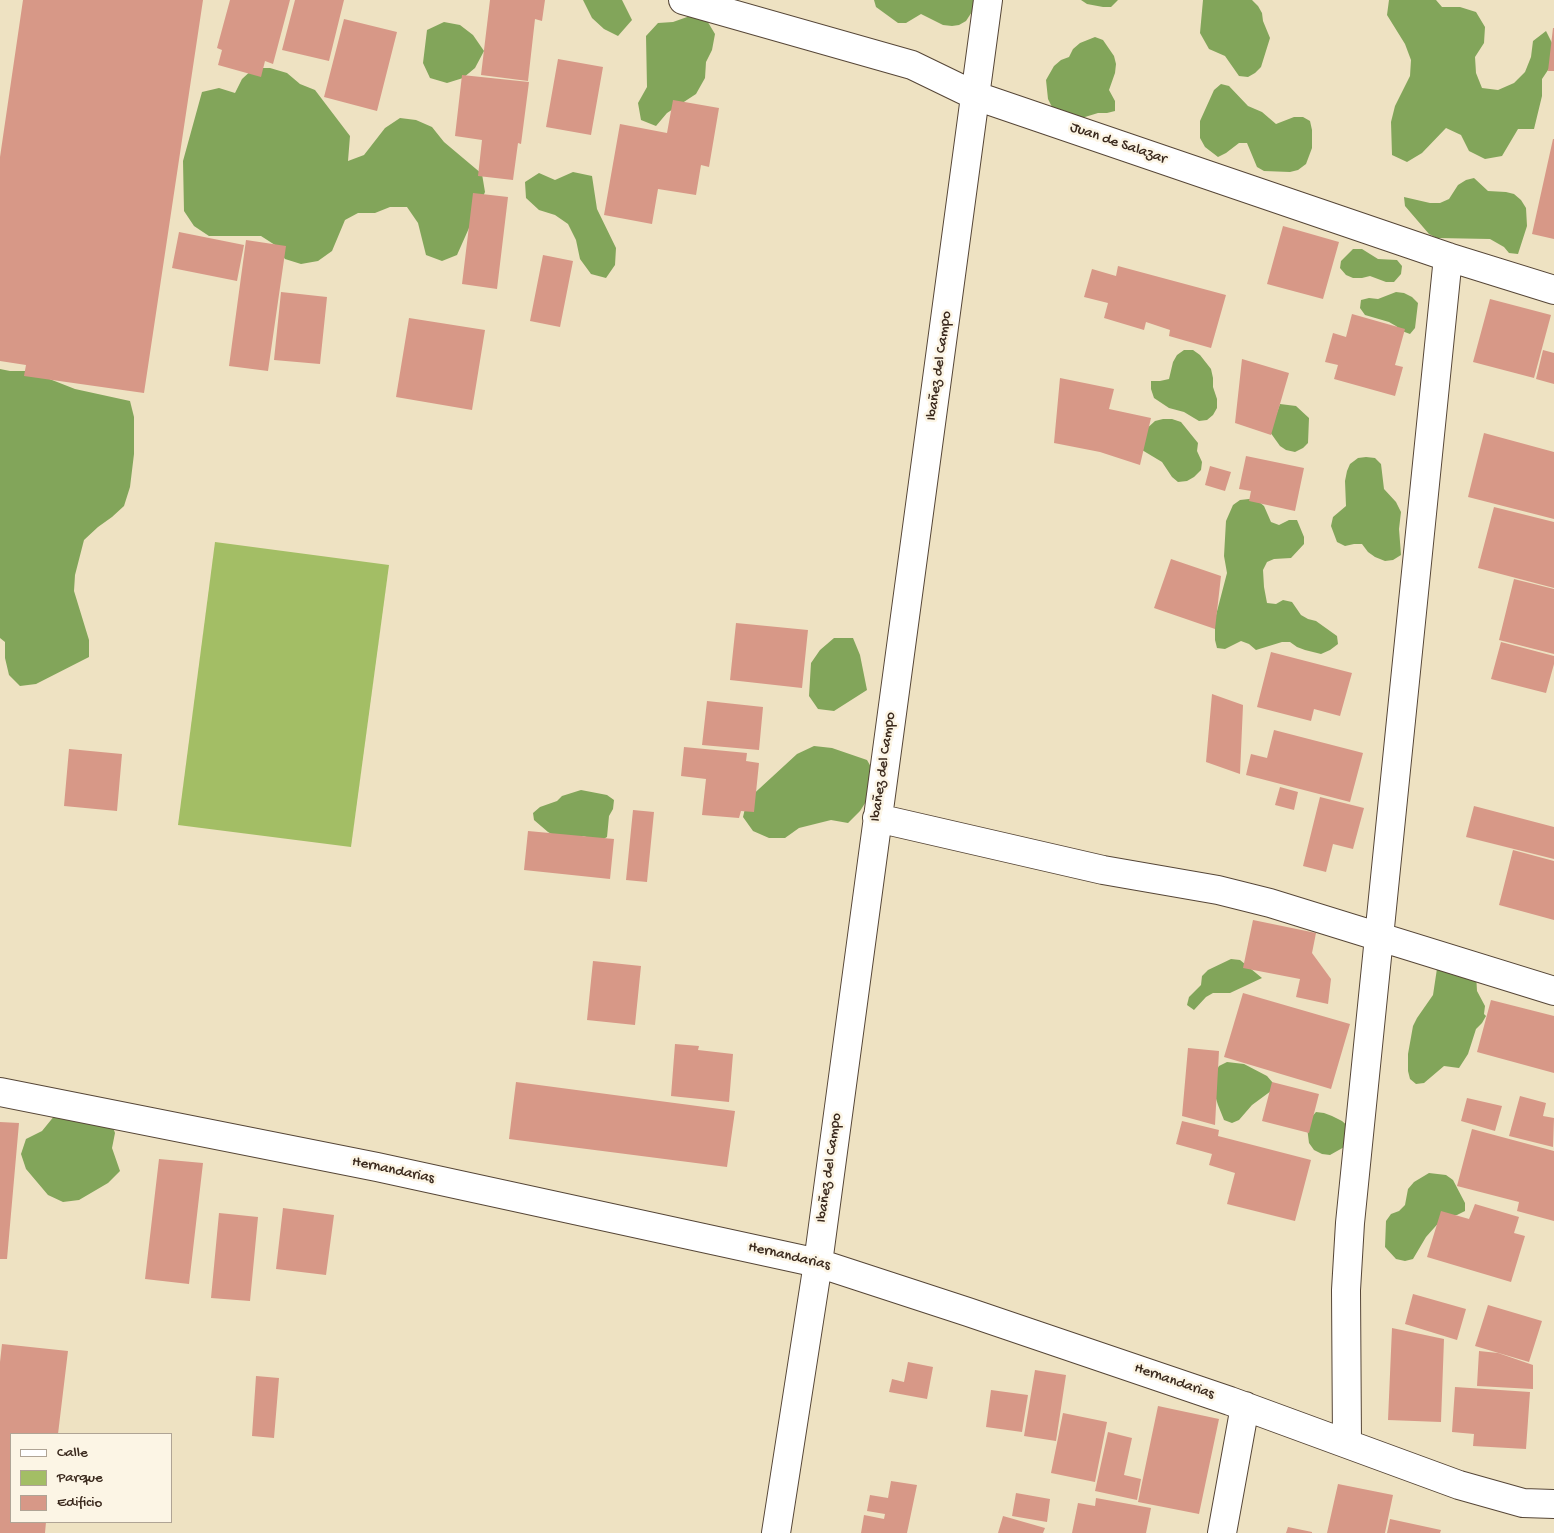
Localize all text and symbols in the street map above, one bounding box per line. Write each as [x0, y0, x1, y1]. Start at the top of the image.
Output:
street label: Juan de Salazar [1067, 119, 1169, 169]
street label: Ibañez del Campo [923, 310, 957, 422]
street label: Ibañez del Campo [867, 711, 901, 823]
street label: Ibañez del Campo [813, 1112, 847, 1224]
street label: Hernandarias [350, 1153, 436, 1189]
street label: Hernandarias [746, 1239, 832, 1275]
street label: Hernandarias [1131, 1360, 1217, 1404]
legend [10, 1433, 172, 1523]
text: Calle [57, 1444, 88, 1462]
text: Parque [57, 1469, 103, 1487]
text: Edificio [57, 1494, 102, 1512]

